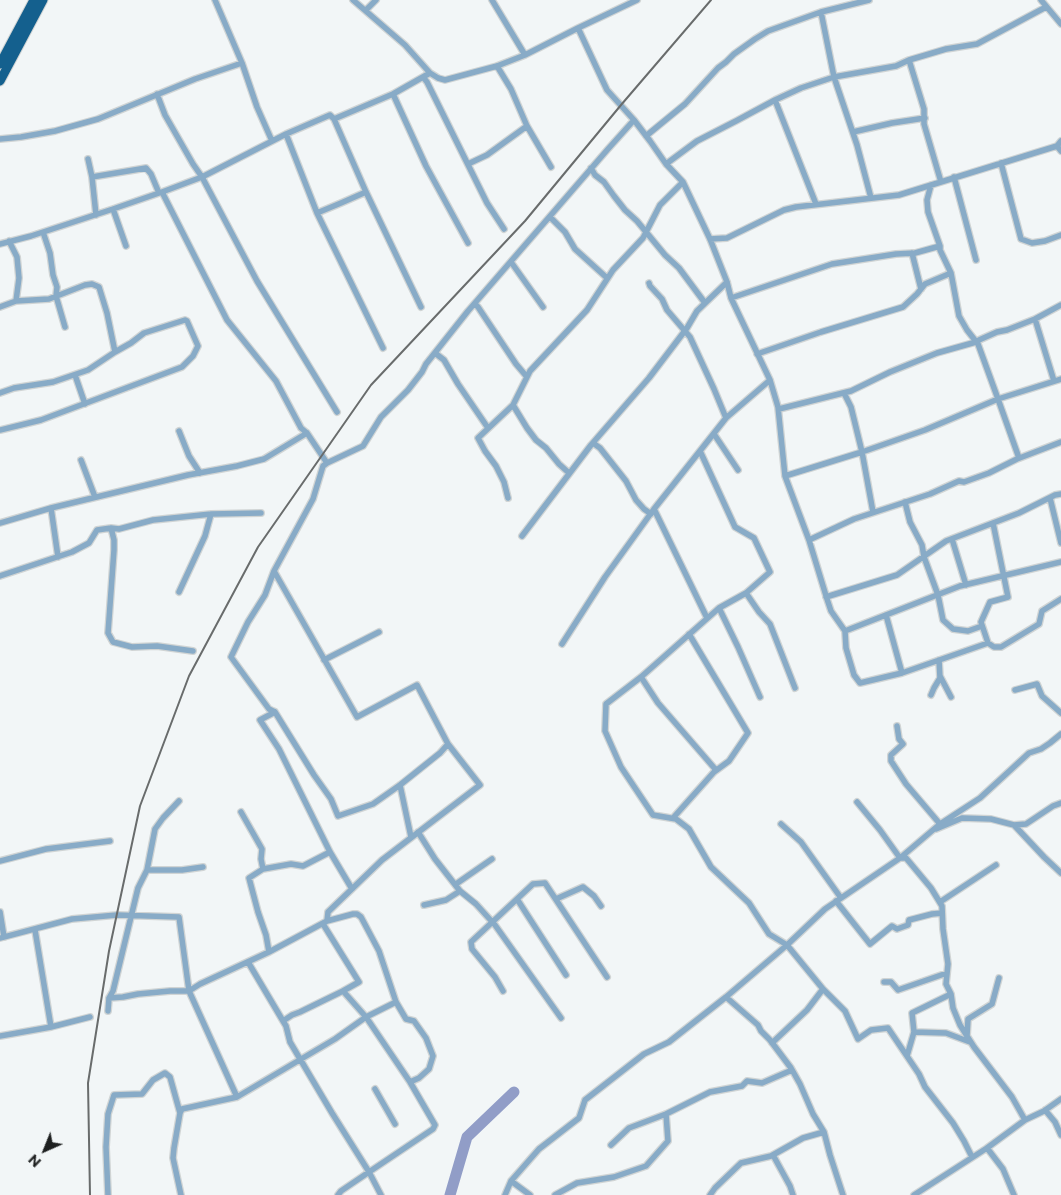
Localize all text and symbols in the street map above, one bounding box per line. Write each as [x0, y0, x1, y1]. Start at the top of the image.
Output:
north arrow [20, 1125, 70, 1175]
text: N [24, 1150, 45, 1171]

